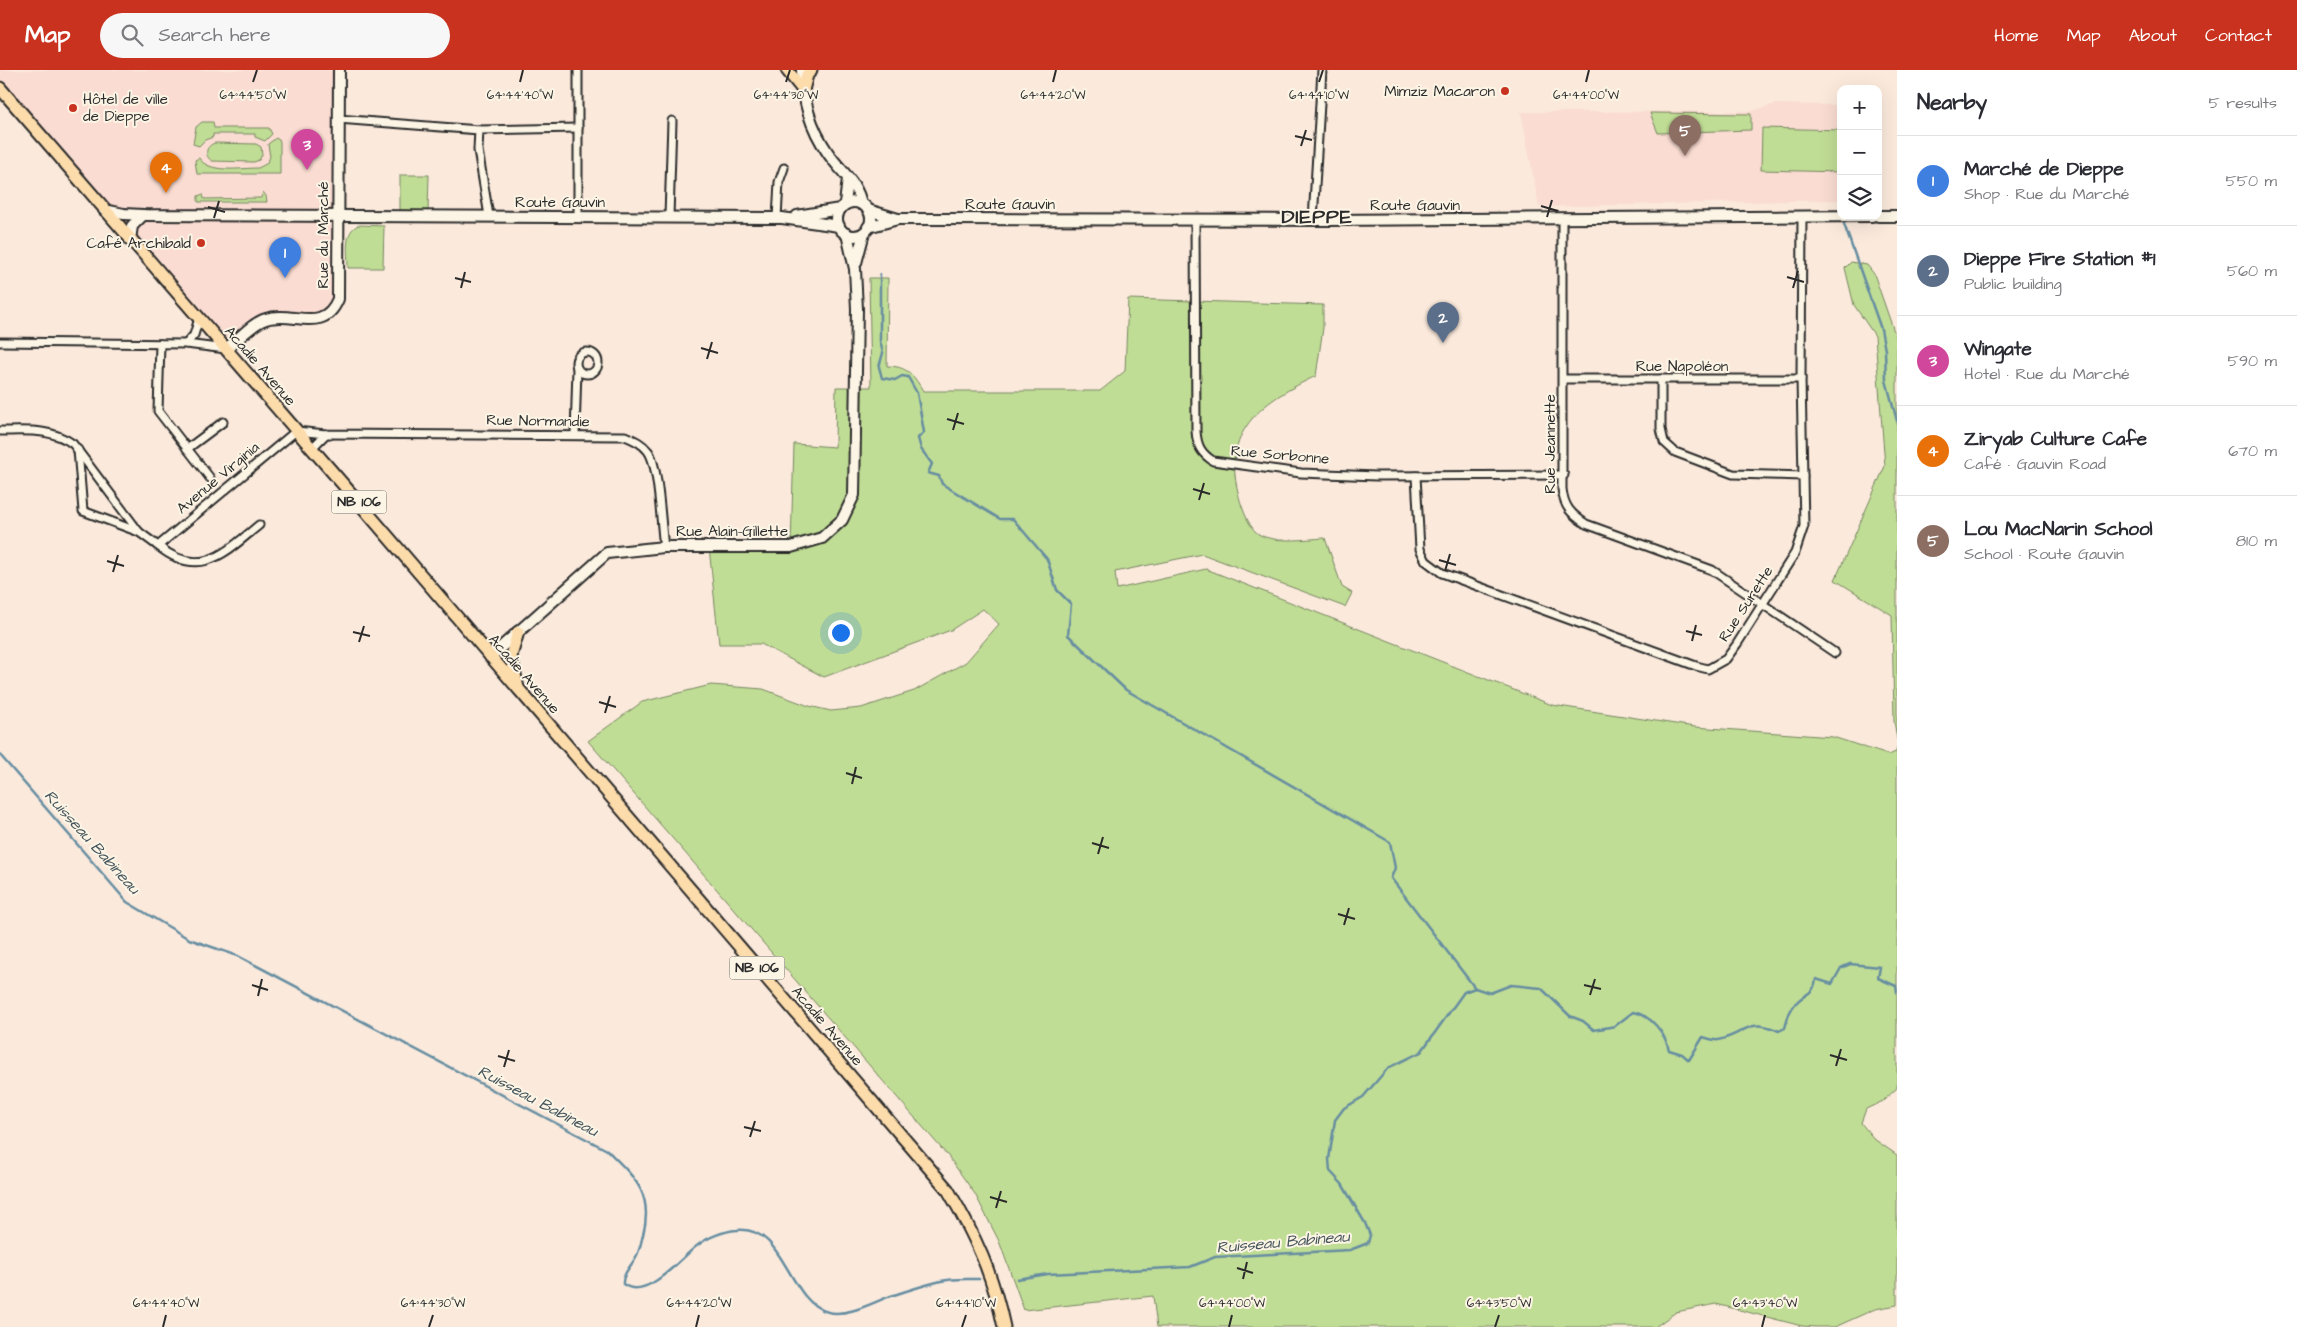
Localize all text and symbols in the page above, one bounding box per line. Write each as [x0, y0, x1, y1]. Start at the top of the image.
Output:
search box [100, 13, 450, 58]
text: Map [25, 18, 70, 52]
icon: search [118, 21, 146, 49]
text: Search here [158, 22, 271, 49]
text: Home [1994, 23, 2039, 48]
text: Map [2067, 23, 2101, 48]
text: About [2129, 23, 2177, 48]
text: Contact [2205, 23, 2272, 48]
place label: Mimziz Macaron [1384, 81, 1496, 102]
marker: Mimziz Macaron [1499, 85, 1511, 97]
map controls [1837, 85, 1882, 220]
button: + [1837, 85, 1882, 130]
text: 64°44'50"W [220, 87, 287, 104]
text: 64°44'40"W [487, 87, 554, 104]
text: 64°44'30"W [754, 87, 819, 104]
text: 64°44'20"W [1020, 87, 1086, 104]
text: 64°44'10"W [1289, 87, 1350, 104]
text: 64°44'00"W [1553, 87, 1620, 104]
text: Nearby [1917, 88, 1987, 117]
place label: Hôtel de ville de Dieppe [83, 89, 168, 127]
text: 5 results [2209, 92, 2277, 114]
marker: Hôtel de ville de Dieppe [67, 102, 79, 114]
pin: 5 [1669, 115, 1701, 156]
pin: 3 [291, 129, 323, 170]
button: − [1837, 130, 1882, 175]
pin: 4 [150, 152, 182, 193]
text: Marché de Dieppe [1964, 156, 2124, 183]
text: 1 [1932, 170, 1934, 192]
text: 550 m [2225, 170, 2277, 192]
button: layers [1837, 175, 1882, 220]
street label: Rue du Marché [313, 181, 334, 289]
text: Shop · Rue du Marché [1964, 183, 2129, 205]
street label: Route Gauvin [515, 192, 606, 213]
street label: Route Gauvin [965, 194, 1056, 215]
street label: Route Gauvin [1370, 195, 1461, 216]
district label: DIEPPE [1281, 203, 1353, 231]
place label: Café Archibald [87, 233, 191, 254]
marker: Café Archibald [195, 237, 207, 249]
pin: 1 [269, 237, 301, 278]
text: Dieppe Fire Station #1 [1964, 246, 2155, 273]
text: 2 [1928, 260, 1938, 282]
text: 560 m [2227, 260, 2277, 282]
text: Public building [1964, 273, 2062, 295]
pin: 2 [1427, 302, 1459, 343]
street label: Acadie Avenue [219, 322, 301, 410]
text: Wingate [1964, 336, 2032, 363]
text: 3 [1929, 350, 1937, 372]
text: 590 m [2228, 350, 2277, 372]
street label: Rue Napoléon [1636, 356, 1729, 377]
text: Hotel · Rue du Marché [1964, 363, 2130, 385]
street label: Rue Jeannette [1540, 394, 1561, 494]
street label: Rue Normandie [486, 410, 590, 432]
text: Ziryab Culture Cafe [1964, 426, 2147, 453]
street label: Avenue Virginia [172, 437, 265, 520]
street label: Rue Sorbonne [1230, 440, 1330, 470]
text: 4 [1928, 440, 1938, 462]
text: 670 m [2228, 440, 2277, 462]
text: Café · Gauvin Road [1964, 453, 2106, 475]
road number: NB 106 [332, 491, 386, 514]
text: Lou MacNarin School [1964, 516, 2153, 543]
street label: Rue Alain-Gillette [676, 521, 788, 542]
text: 5 [1927, 530, 1939, 552]
text: 810 m [2236, 530, 2277, 552]
text: School · Route Gauvin [1964, 543, 2124, 565]
street label: Rue Surette [1714, 562, 1778, 646]
your location [828, 620, 854, 646]
street label: Acadie Avenue [483, 630, 565, 718]
water label: Ruisseau Babineau [39, 785, 145, 899]
road number: NB 106 [730, 956, 784, 980]
street label: Acadie Avenue [786, 982, 868, 1070]
water label: Ruisseau Babineau [474, 1060, 603, 1142]
water label: Ruisseau Babineau [1216, 1225, 1351, 1259]
text: 64°44'40"W [133, 1295, 200, 1312]
text: 64°44'30"W [401, 1295, 466, 1312]
text: 64°44'20"W [666, 1295, 732, 1312]
text: 64°44'10"W [936, 1295, 997, 1312]
text: 64°44'00"W [1199, 1295, 1266, 1312]
text: 64°43'50"W [1467, 1295, 1532, 1312]
text: 64°43'40"W [1733, 1295, 1798, 1312]

